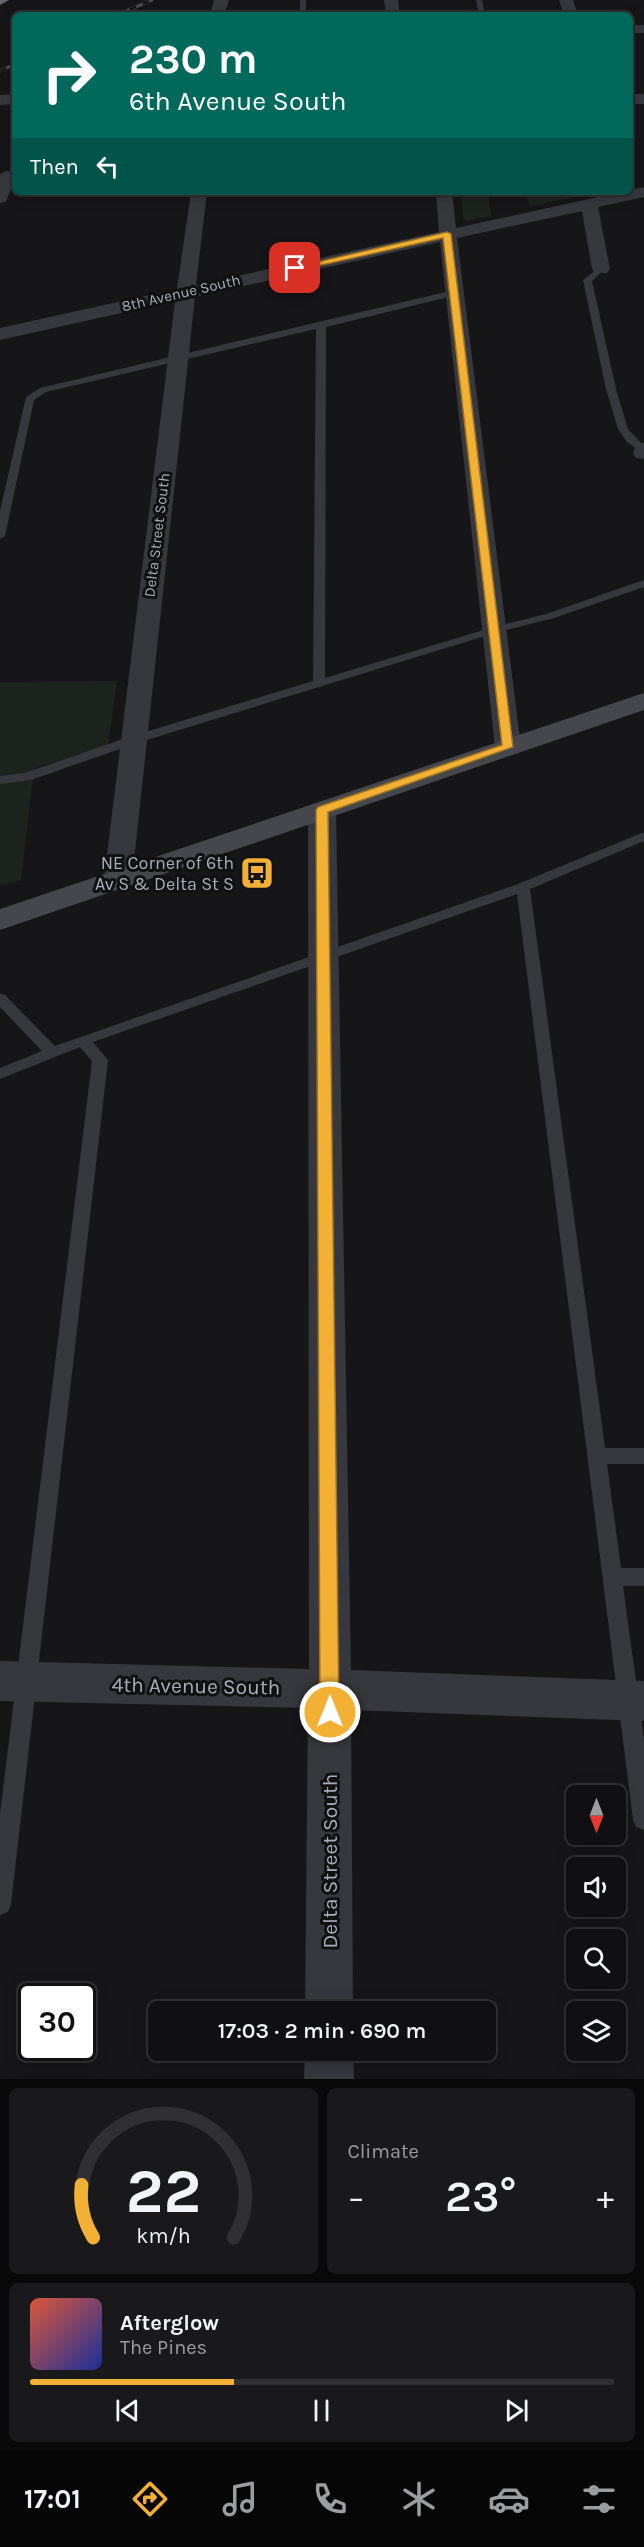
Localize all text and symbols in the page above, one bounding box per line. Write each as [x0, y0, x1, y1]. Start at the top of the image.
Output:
text: 230 m [129, 34, 258, 84]
icon: right [30, 36, 108, 114]
text: 6th Avenue South [129, 85, 346, 117]
icon: left [91, 150, 124, 183]
text: Then [30, 154, 79, 180]
pin [269, 242, 320, 293]
icon: arrive [278, 251, 311, 284]
street label: 8th Avenue South [120, 271, 242, 315]
street label: Delta Street South [140, 472, 174, 598]
place label: NE Corner of 6th Av S & Delta St S [95, 852, 234, 895]
bus stop icon: NE Corner of 6th Av S & Delta St S [239, 855, 275, 891]
street label: 4th Avenue South [111, 1673, 281, 1699]
position arrow [298, 1680, 362, 1744]
street label: Delta Street South [318, 1773, 342, 1949]
north arrow [566, 1785, 626, 1845]
map controls [566, 1785, 626, 2061]
button: sound [566, 1857, 626, 1917]
button: search [566, 1929, 626, 1989]
speed limit sign: 30 [18, 1983, 96, 2061]
button: layers [566, 2001, 626, 2061]
text: 17:03 · 2 min · 690 m [218, 2018, 426, 2044]
text: Climate [348, 2140, 419, 2163]
text: 22 [125, 2155, 201, 2228]
text: 23° [445, 2170, 516, 2222]
text: − [348, 2178, 365, 2216]
text: + [597, 2178, 614, 2216]
text: km/h [136, 2223, 190, 2248]
text: Afterglow [120, 2310, 219, 2336]
text: The Pines [120, 2336, 207, 2359]
icon: previous [111, 2394, 144, 2427]
icon: pause [305, 2394, 338, 2427]
icon: next [500, 2394, 533, 2427]
icon: directions [129, 2478, 171, 2520]
icon: music [219, 2478, 261, 2520]
icon: phone [309, 2478, 351, 2520]
icon: climate [398, 2478, 440, 2520]
icon: car [488, 2478, 530, 2520]
icon: filters [578, 2478, 620, 2520]
text: 17:01 [24, 2483, 81, 2515]

